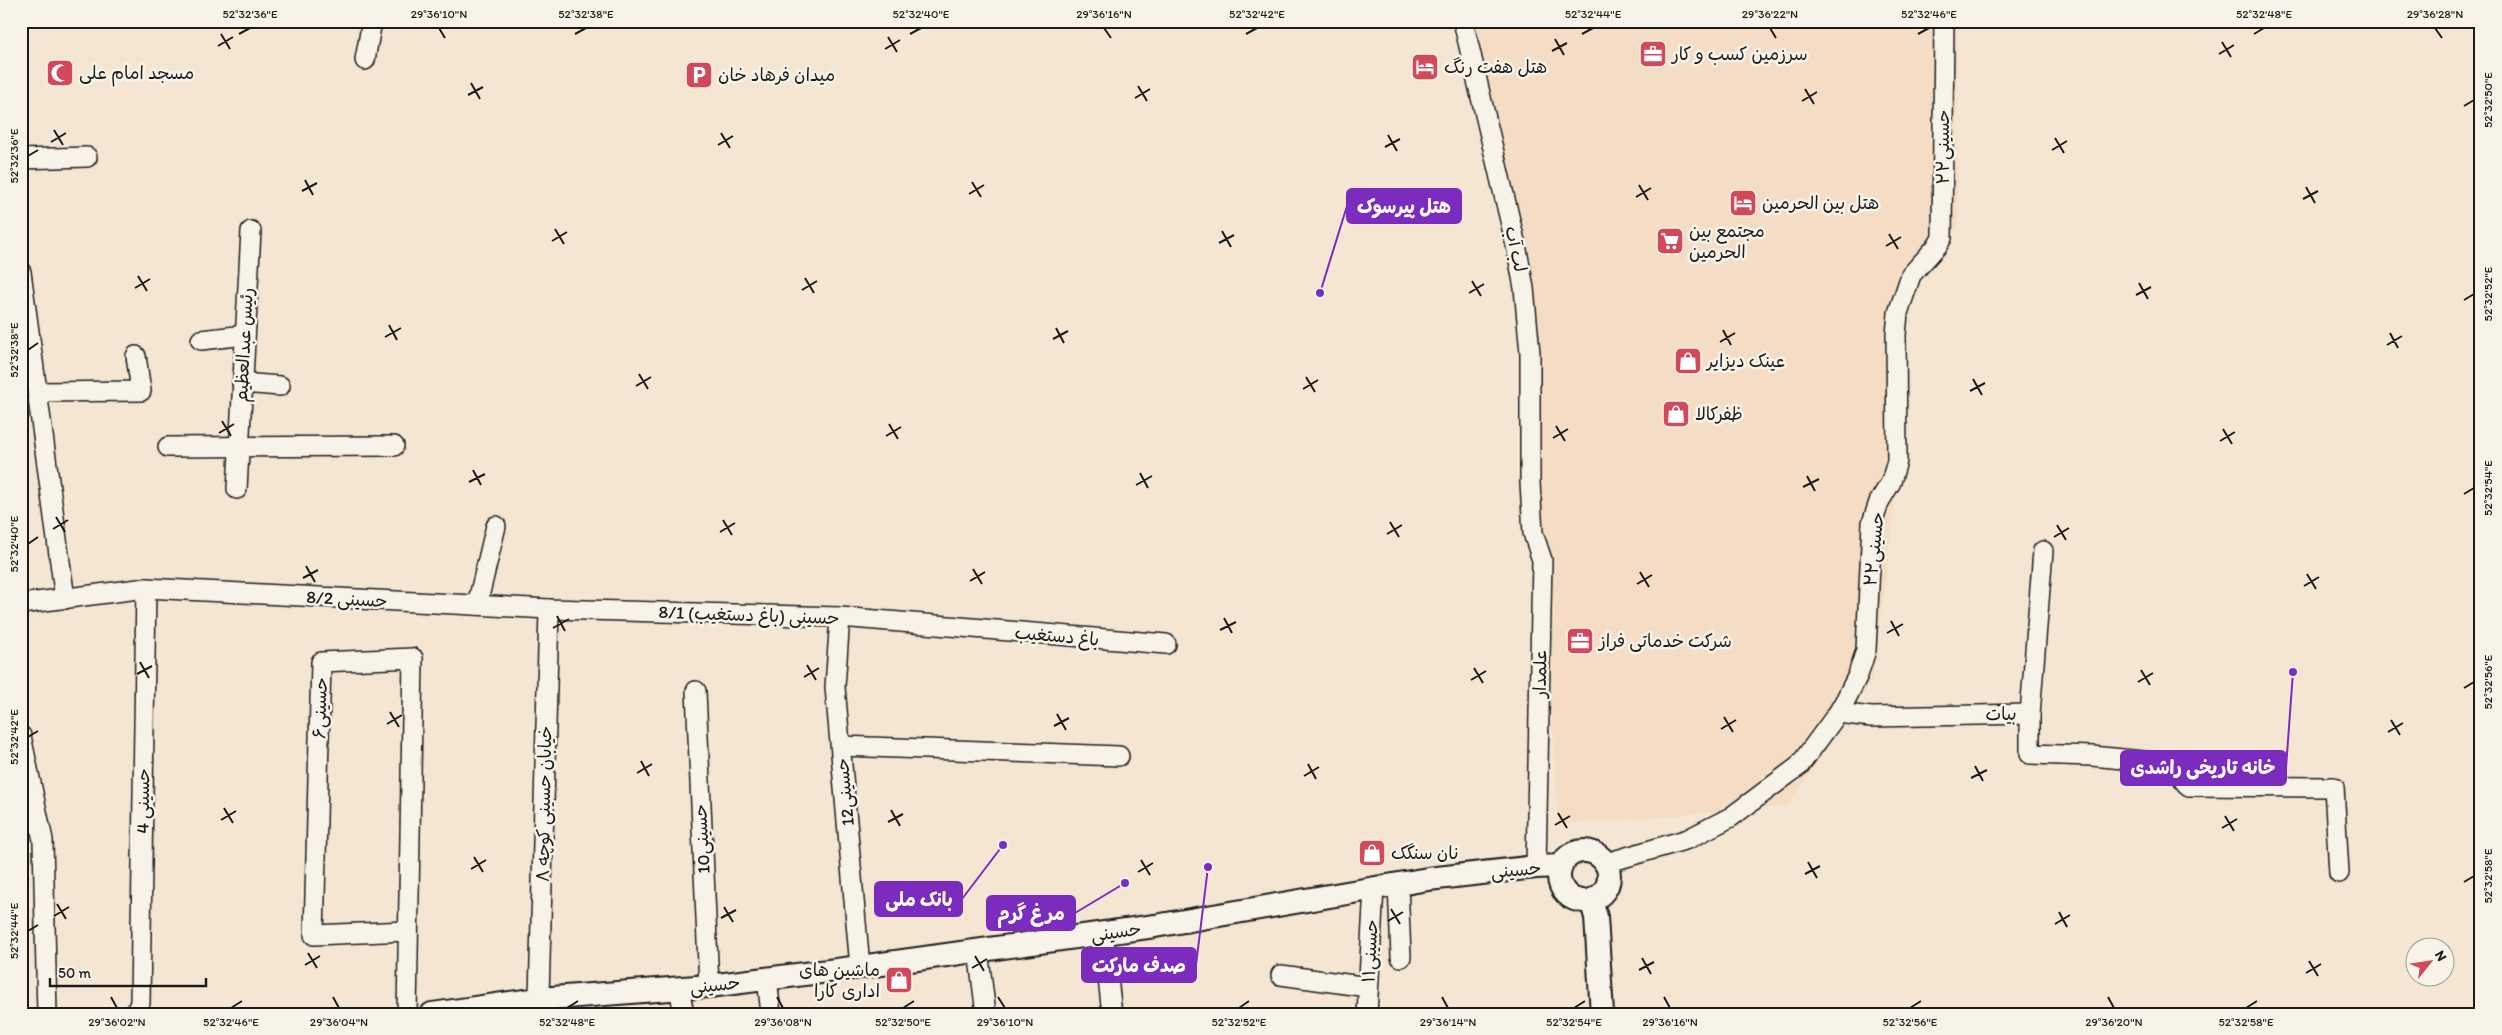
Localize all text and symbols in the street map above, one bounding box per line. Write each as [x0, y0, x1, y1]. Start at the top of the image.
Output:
text: 52°32'36"E [222, 7, 278, 21]
text: 29°36'10"N [411, 7, 467, 21]
text: 52°32'38"E [558, 7, 614, 21]
text: 52°32'40"E [893, 7, 950, 21]
text: 29°36'16"N [1076, 7, 1132, 21]
text: 52°32'42"E [1229, 7, 1285, 21]
text: 52°32'44"E [1565, 7, 1622, 21]
text: 29°36'22"N [1742, 7, 1798, 21]
text: 52°32'46"E [1901, 7, 1957, 21]
text: 52°32'48"E [2236, 7, 2292, 21]
text: 29°36'28"N [2407, 7, 2463, 21]
office icon: سرزمین کسب و کار [1638, 39, 1668, 69]
place label: سرزمین کسب و کار [1670, 43, 1808, 65]
hotel icon: هتل هفت رنگ [1410, 52, 1440, 82]
place label: هتل هفت رنگ [1444, 56, 1547, 78]
mosque icon: مسجد امام علی [45, 58, 75, 88]
parking icon: میدان فرهاد خان [684, 60, 714, 90]
place label: مسجد امام علی [79, 62, 194, 87]
place label: میدان فرهاد خان [718, 64, 835, 86]
text: 52°32'50"E [2481, 72, 2495, 128]
street label: حسینی۲۲ [1932, 110, 1954, 184]
text: 52°32'36"E [7, 128, 21, 184]
hotel icon: هتل بین‌ الحرمین [1728, 188, 1758, 218]
callout: هتل پیرسوک [1347, 189, 1461, 223]
place label: هتل بین‌ الحرمین [1762, 192, 1879, 214]
text: هتل پیرسوک [1357, 195, 1451, 219]
place label: مجتمع بین الحرمین [1689, 220, 1765, 263]
street label: لب آب [1500, 224, 1532, 274]
supermarket icon: مجتمع بین الحرمین [1655, 226, 1685, 256]
text: 52°32'52"E [2481, 266, 2495, 321]
street label: رئیس عبدالعظیم [230, 287, 261, 403]
text: 52°32'38"E [7, 322, 21, 378]
shop icon: عینک دیزایر [1673, 346, 1703, 376]
place label: عینک دیزایر [1705, 350, 1785, 372]
shop icon: ظفرکالا [1661, 399, 1691, 429]
place label: ظفرکالا [1695, 403, 1743, 425]
text: 52°32'54"E [2481, 460, 2495, 516]
street label: حسینی۲۲ [1859, 511, 1889, 587]
text: 52°32'40"E [7, 515, 21, 572]
street label: 8/2 حسینی [306, 586, 388, 612]
street label: 8/1 حسینی (باغ دستغیب) [658, 601, 840, 630]
street label: باغ دستغیب [1014, 621, 1100, 652]
office icon: شرکت خدماتی فراز [1565, 626, 1595, 656]
place label: شرکت خدماتی فراز [1597, 630, 1732, 652]
street label: علمدار [1529, 650, 1551, 700]
text: 52°32'56"E [2481, 654, 2495, 709]
street label: حسینی۶ [308, 677, 332, 739]
street label: بیات [1985, 703, 2017, 725]
text: 52°32'42"E [7, 709, 21, 765]
street label: خیابان حسینی کوچه ۸ [532, 726, 557, 882]
callout: خانه تاریخی راشدی [2121, 751, 2286, 785]
text: خانه تاریخی راشدی [2130, 756, 2276, 780]
street label: حسینی12 [831, 757, 859, 827]
street label: حسینی 4 [131, 768, 155, 834]
street label: حسینی10 [689, 803, 715, 875]
shop icon: نان سنگک [1357, 838, 1387, 868]
place label: نان سنگک [1391, 842, 1458, 864]
text: 52°32'58"E [2481, 848, 2495, 904]
street label: حسینی [1490, 857, 1542, 883]
callout: بانک ملی [875, 882, 962, 916]
text: بانک ملی [885, 888, 953, 912]
callout: مرغ گرم [987, 896, 1075, 930]
text: 52°32'44"E [7, 902, 21, 959]
text: مرغ گرم [997, 902, 1065, 928]
street label: حسینی [1089, 918, 1143, 946]
street label: حسینی۱۱ [1357, 919, 1383, 983]
north arrow [2404, 938, 2454, 988]
text: N [2431, 947, 2451, 964]
callout: صدف مارکت [1082, 948, 1196, 982]
text: صدف مارکت [1092, 954, 1186, 977]
scale bar [50, 955, 206, 987]
place label: ماشین های اداری کارا [799, 959, 880, 1002]
text: 50 m [58, 964, 91, 982]
shop icon: ماشین های اداری کارا [884, 965, 914, 995]
street label: حسینی [689, 971, 741, 999]
text: 29°36'02"N [88, 1015, 146, 1029]
text: 52°32'46"E [203, 1015, 259, 1029]
text: 29°36'04"N [310, 1015, 368, 1029]
text: 52°32'48"E [539, 1015, 595, 1029]
text: 29°36'08"N [754, 1015, 812, 1029]
text: 52°32'50"E [875, 1015, 931, 1029]
text: 29°36'10"N [977, 1015, 1033, 1029]
text: 52°32'52"E [1212, 1015, 1267, 1029]
text: 29°36'14"N [1420, 1015, 1476, 1029]
text: 52°32'54"E [1546, 1015, 1602, 1029]
text: 29°36'16"N [1642, 1015, 1698, 1029]
text: 52°32'56"E [1883, 1015, 1938, 1029]
text: 29°36'20"N [2085, 1015, 2143, 1029]
text: 52°32'58"E [2218, 1015, 2274, 1029]

